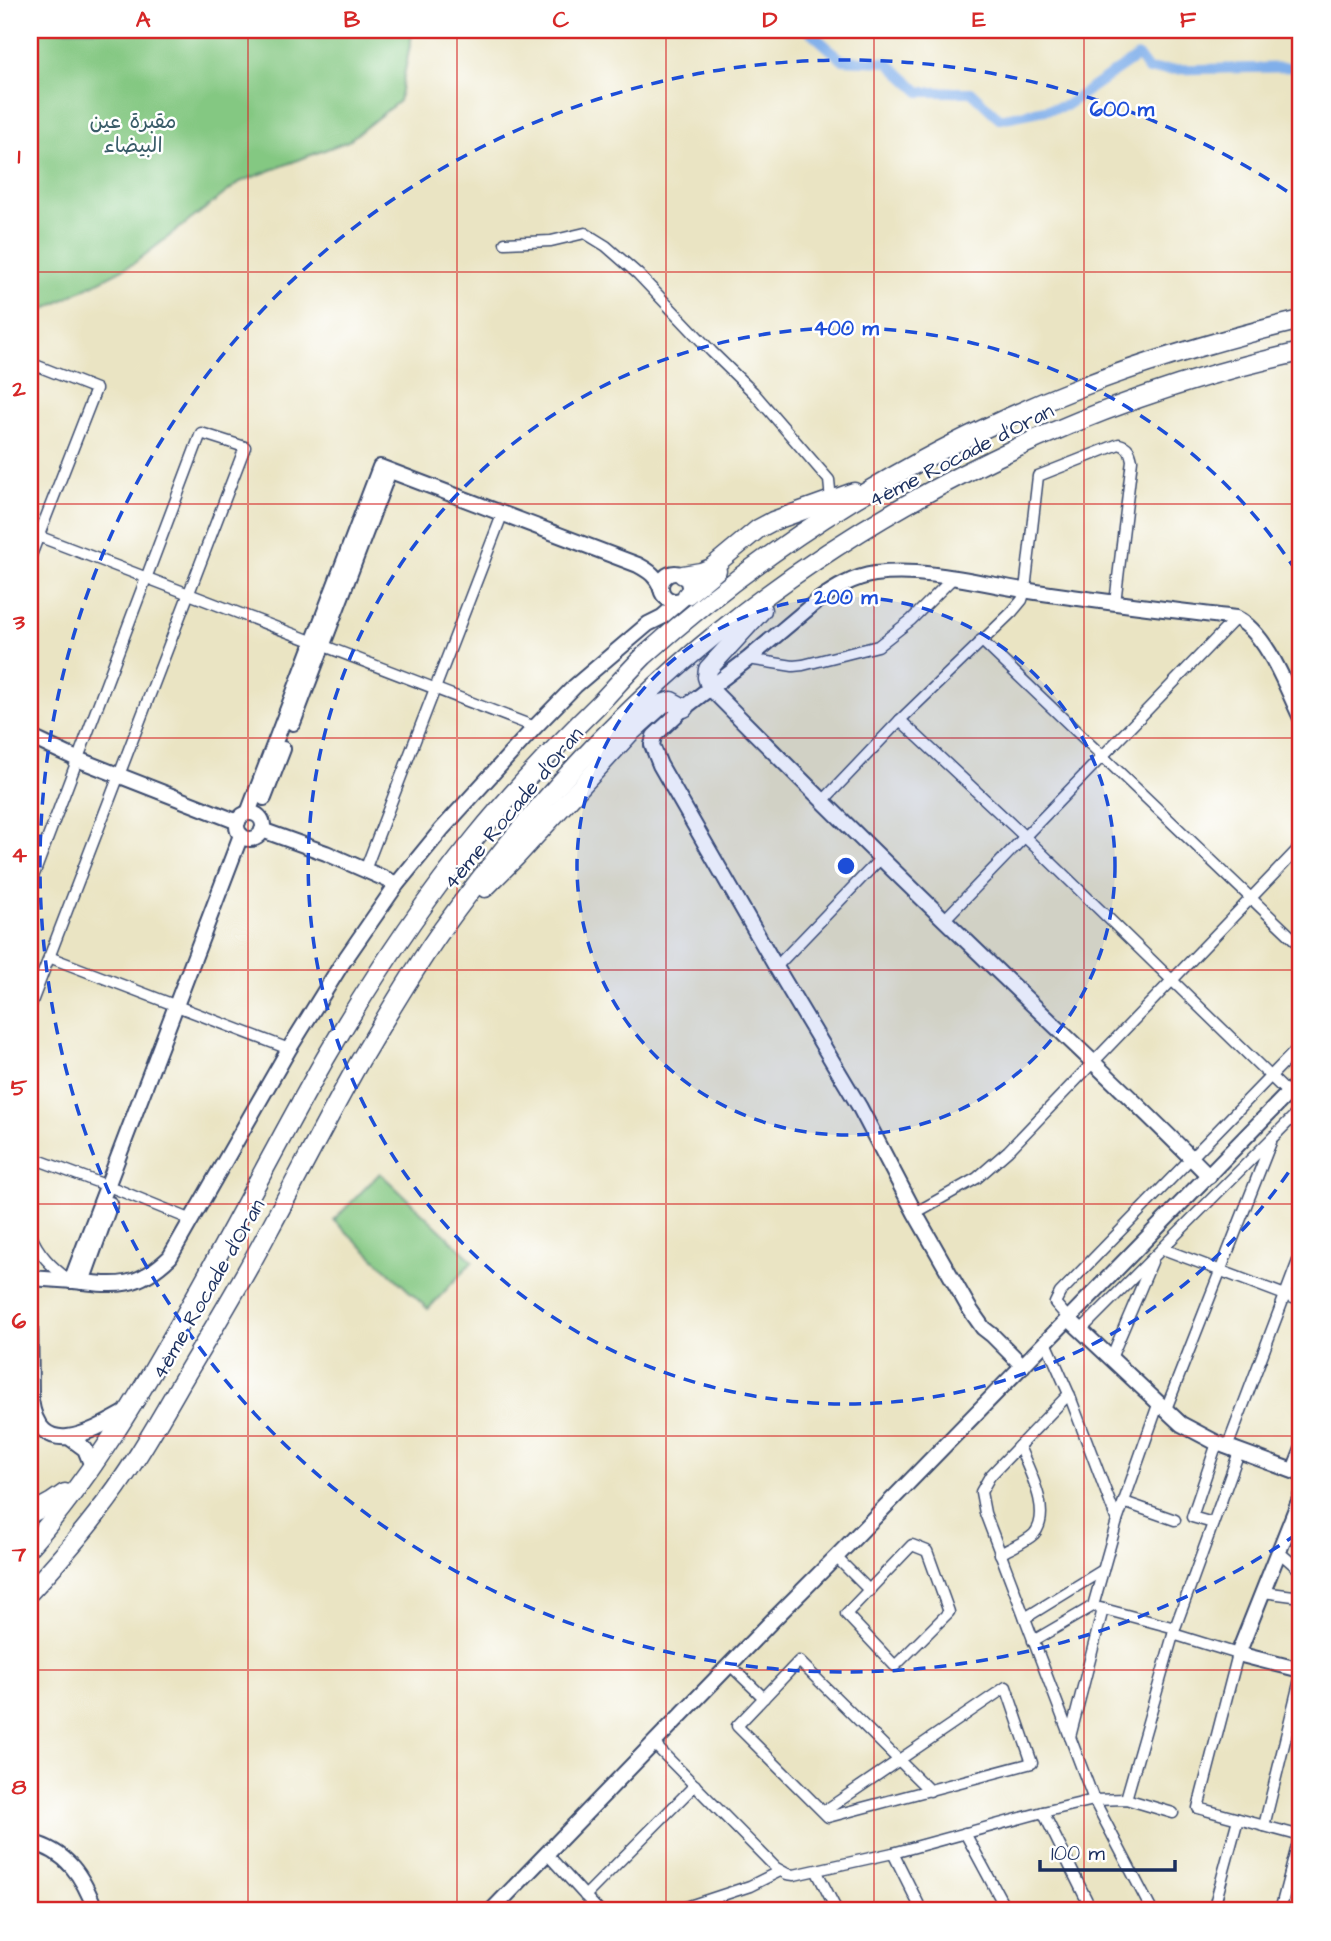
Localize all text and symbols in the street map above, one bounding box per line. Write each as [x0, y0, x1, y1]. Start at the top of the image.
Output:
text: A [136, 4, 151, 36]
text: B [344, 4, 361, 36]
text: C [553, 4, 570, 36]
text: D [763, 4, 778, 36]
text: E [972, 4, 986, 36]
text: F [1180, 4, 1197, 36]
text: 600 m [1090, 95, 1155, 124]
park label: مقبرة عين البيضاء [90, 107, 177, 160]
text: 1 [18, 140, 21, 172]
text: 400 m [813, 314, 879, 343]
text: 2 [11, 373, 26, 405]
street label: 4ème Rocade d'Oran [864, 396, 1059, 515]
text: 200 m [813, 583, 878, 612]
text: 3 [12, 606, 25, 638]
street label: 4ème Rocade d'Oran [437, 721, 590, 896]
text: 4 [11, 839, 27, 871]
centre of rings [834, 854, 858, 878]
text: 5 [11, 1072, 28, 1104]
street label: 4ème Rocade d'Oran [145, 1194, 272, 1385]
text: 6 [12, 1305, 27, 1337]
text: 7 [11, 1538, 27, 1570]
text: 8 [12, 1771, 27, 1803]
scale bar [1040, 1829, 1175, 1873]
text: 100 m [1051, 1839, 1106, 1868]

